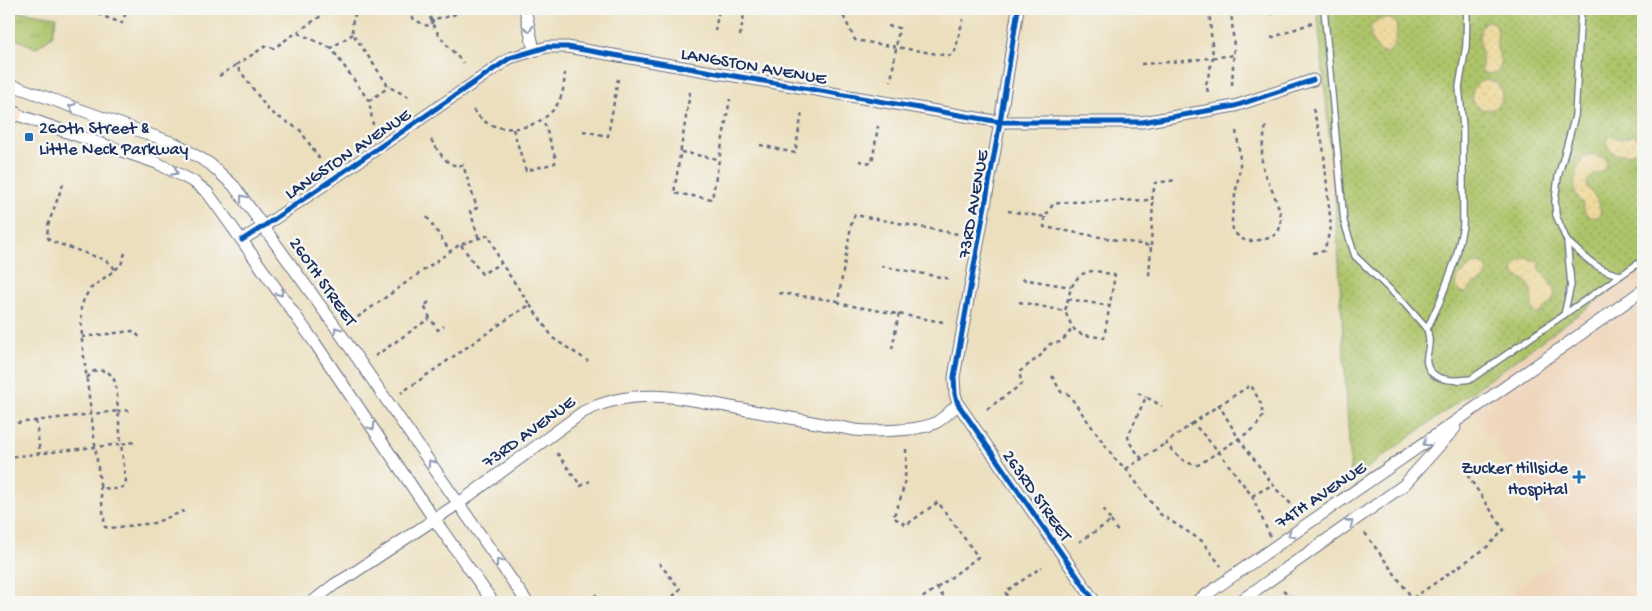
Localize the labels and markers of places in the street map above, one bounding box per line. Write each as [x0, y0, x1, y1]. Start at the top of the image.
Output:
place label: 260th Street & Little Neck Parkway [39, 119, 188, 161]
marker: 260th Street & Little Neck Parkway [23, 131, 35, 143]
place label: Zucker Hillside Hospital [1461, 459, 1569, 501]
marker: Zucker Hillside Hospital [1572, 470, 1586, 484]

